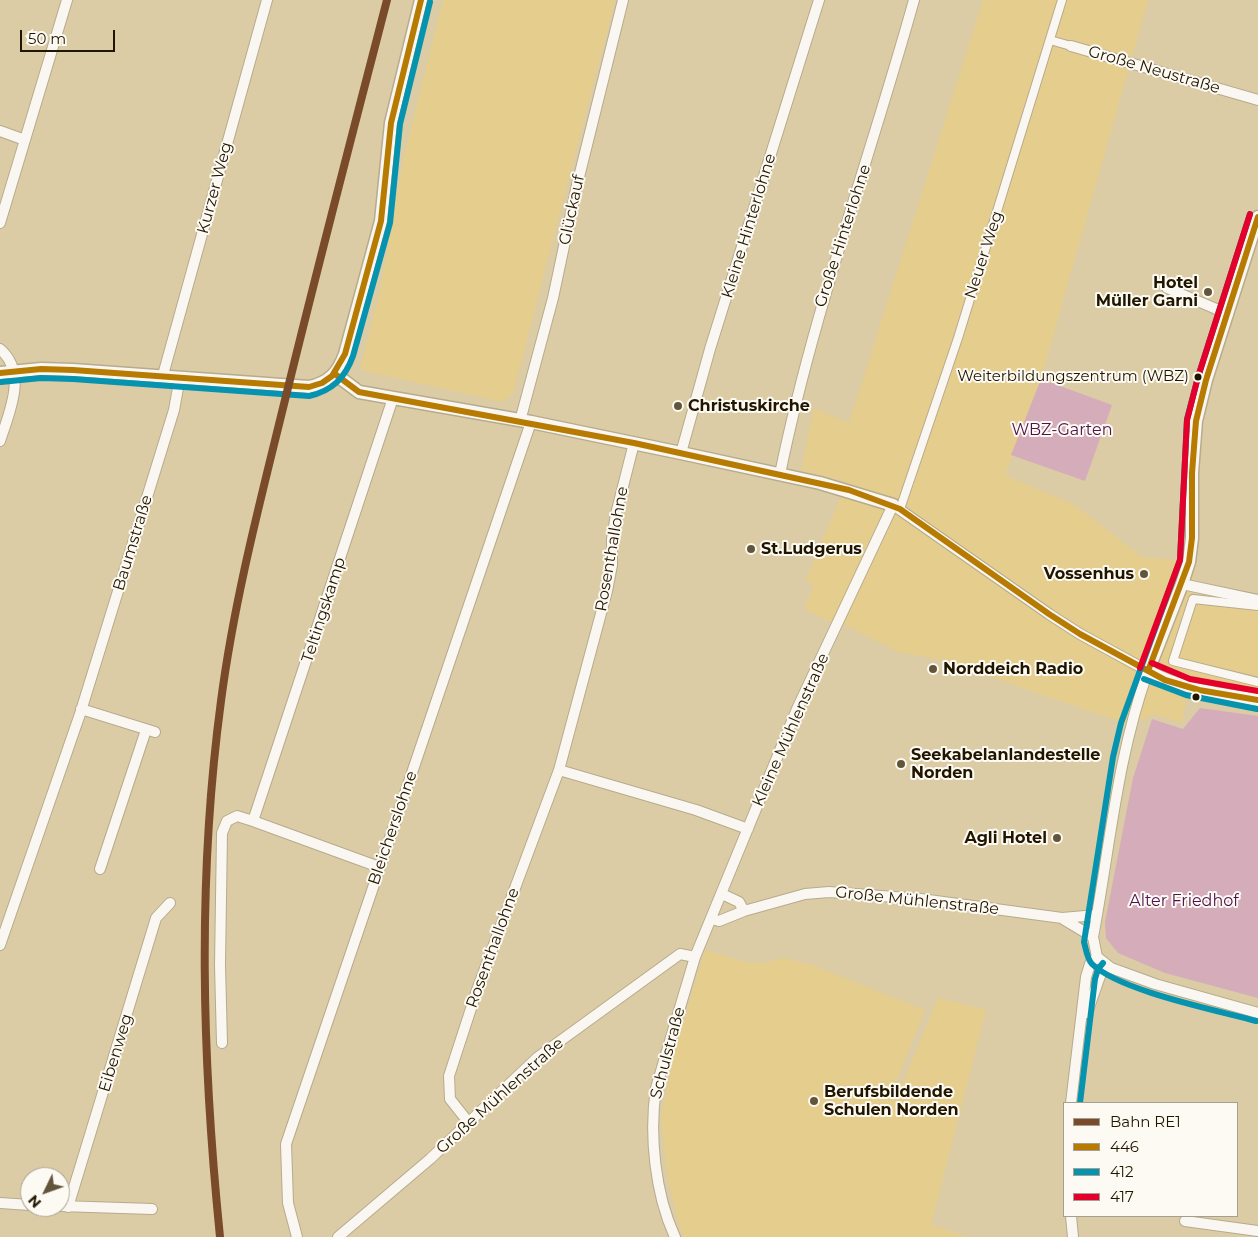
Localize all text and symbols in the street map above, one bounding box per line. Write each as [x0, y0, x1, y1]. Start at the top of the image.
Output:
scale bar [22, 20, 118, 52]
text: 50 m [28, 29, 66, 48]
street label: Große Neustraße [1086, 42, 1222, 98]
street label: Kurzer Weg [194, 140, 236, 236]
street label: Kleine Hinterlohne [718, 151, 780, 301]
street label: Große Hinterlohne [811, 162, 875, 310]
street label: Glückauf [555, 173, 589, 247]
street label: Neuer Weg [961, 209, 1007, 301]
place label: Hotel Müller Garni [1096, 273, 1198, 311]
marker: Hotel Müller Garni [1202, 286, 1214, 298]
place label: Weiterbildungszentrum (WBZ) [957, 368, 1189, 386]
marker: Weiterbildungszentrum (WBZ) [1193, 372, 1203, 382]
place label: Christuskirche [688, 396, 810, 416]
marker: Christuskirche [672, 400, 684, 412]
park label: WBZ-Garten [1011, 420, 1113, 440]
street label: Rosenthallohne [592, 485, 632, 613]
street label: Baumstraße [109, 493, 157, 593]
place label: St.Ludgerus [761, 539, 862, 559]
marker: St.Ludgerus [745, 543, 757, 555]
street label: Teltingskamp [298, 555, 350, 665]
place label: Vossenhus [1044, 564, 1134, 584]
marker: Vossenhus [1138, 568, 1150, 580]
street label: Kleine Mühlenstraße [749, 650, 833, 810]
place label: Norddeich Radio [943, 659, 1083, 679]
marker: Norddeich Radio [927, 663, 939, 675]
unlabelled marker [1191, 692, 1201, 702]
place label: Seekabelanlandestelle Norden [911, 745, 1100, 783]
marker: Seekabelanlandestelle Norden [895, 758, 907, 770]
street label: Bleicherslohne [364, 768, 422, 888]
place label: Agli Hotel [964, 828, 1047, 848]
marker: Agli Hotel [1051, 832, 1063, 844]
street label: Große Mühlenstraße [834, 883, 1000, 919]
street label: Rosenthallohne [462, 885, 524, 1011]
park label: Alter Friedhof [1129, 891, 1239, 911]
street label: Schulstraße [647, 1005, 689, 1101]
street label: Eibenweg [95, 1012, 137, 1094]
street label: Große Mühlenstraße [432, 1034, 568, 1158]
place label: Berufsbildende Schulen Norden [824, 1082, 959, 1120]
marker: Berufsbildende Schulen Norden [808, 1095, 820, 1107]
legend [1063, 1102, 1238, 1217]
text: Bahn RE1 [1110, 1112, 1181, 1131]
text: 446 [1110, 1137, 1139, 1156]
text: 412 [1110, 1162, 1133, 1181]
north arrow [20, 1167, 70, 1217]
text: 417 [1110, 1187, 1134, 1206]
text: N [24, 1191, 45, 1212]

